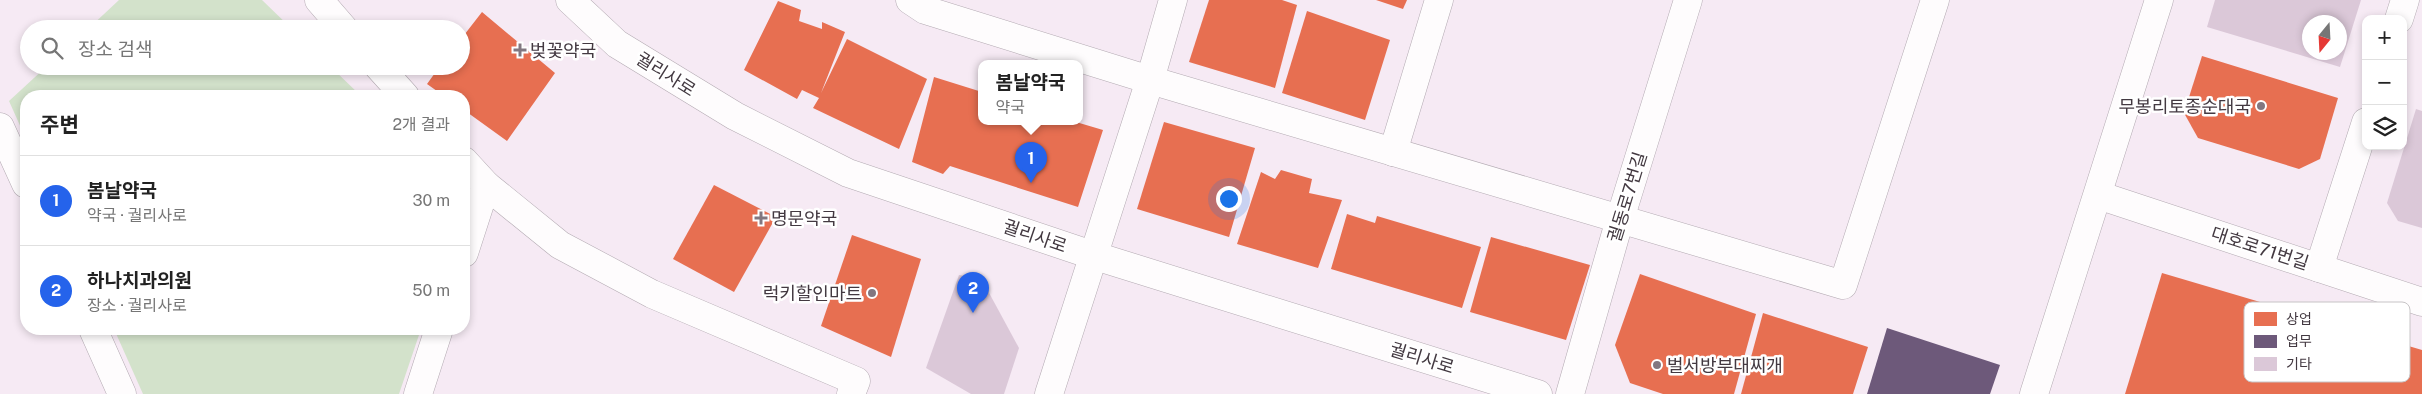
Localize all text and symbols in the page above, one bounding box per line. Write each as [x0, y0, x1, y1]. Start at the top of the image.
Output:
north arrow [2302, 15, 2347, 60]
map controls [2362, 15, 2407, 150]
button: + [2362, 15, 2407, 60]
search box [20, 20, 470, 75]
icon: search [38, 34, 66, 62]
text: 장소 검색 [78, 38, 153, 60]
place label: 벚꽃약국 [530, 40, 596, 61]
marker: 벚꽃약국 [514, 44, 526, 56]
street label: 궐리사로 [632, 48, 700, 100]
popup [978, 60, 1083, 125]
button: − [2362, 60, 2407, 105]
text: 봄날약국 [996, 71, 1065, 93]
place label: 무봉리토종순대국 [2119, 96, 2251, 117]
text: 약국 [996, 98, 1025, 117]
marker: 무봉리토종순대국 [2255, 100, 2267, 112]
button: layers [2362, 105, 2407, 150]
text: 주변 [40, 112, 79, 137]
text: 2개 결과 [392, 115, 450, 134]
pin: 1 [1015, 142, 1047, 183]
street label: 궐동로7번길 [1603, 149, 1651, 245]
text: 봄날약국 [87, 179, 157, 201]
your location [1216, 186, 1242, 212]
text: 1 [53, 191, 59, 210]
text: 30 m [413, 191, 450, 210]
text: 약국 · 궐리사로 [87, 206, 187, 225]
place label: 명문약국 [771, 208, 837, 229]
marker: 명문약국 [755, 212, 767, 224]
street label: 궐리사로 [1000, 215, 1070, 257]
street label: 대호로71번길 [2209, 222, 2311, 274]
text: 하나치과의원 [87, 269, 192, 291]
pin: 2 [957, 272, 989, 313]
text: 2 [51, 281, 61, 300]
text: 50 m [412, 281, 450, 300]
place label: 럭키할인마트 [763, 283, 862, 304]
marker: 럭키할인마트 [866, 287, 878, 299]
text: 장소 · 궐리사로 [87, 296, 187, 315]
legend [2244, 302, 2410, 382]
text: 상업 [2286, 311, 2312, 327]
text: 업무 [2286, 333, 2312, 349]
street label: 궐리사로 [1387, 338, 1457, 378]
place label: 벌서방부대찌개 [1667, 355, 1783, 376]
text: 기타 [2286, 356, 2312, 372]
marker: 벌서방부대찌개 [1651, 359, 1663, 371]

